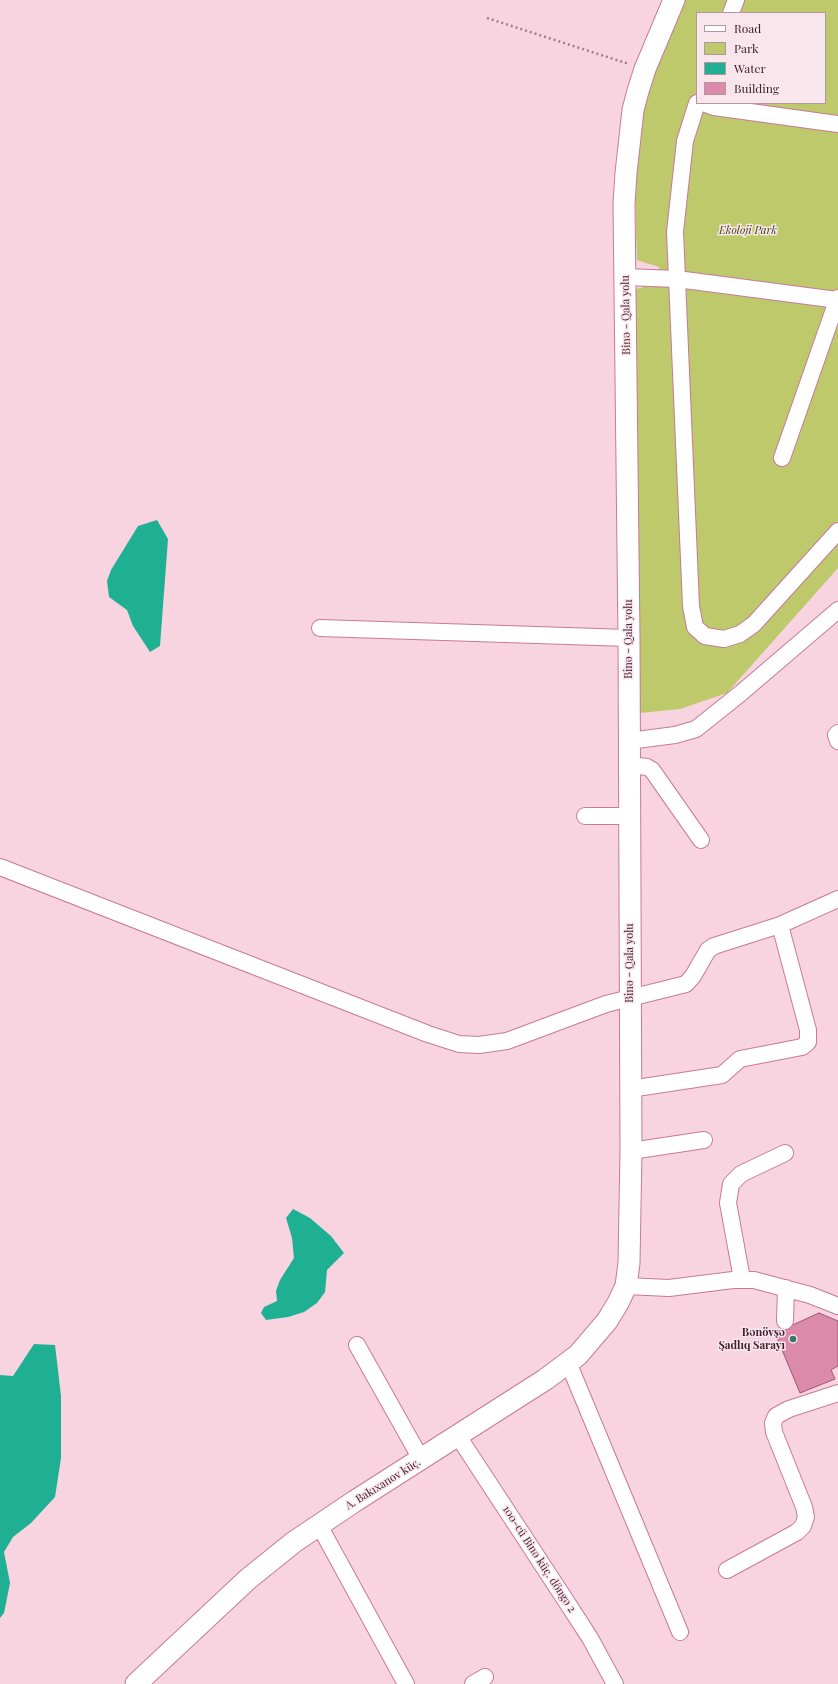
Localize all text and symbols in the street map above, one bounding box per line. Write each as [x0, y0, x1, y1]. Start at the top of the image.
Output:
legend [696, 12, 826, 104]
text: Road [734, 20, 761, 36]
text: Park [734, 40, 759, 56]
text: Water [734, 60, 766, 76]
text: Building [734, 80, 779, 96]
park label: Ekoloji Park [719, 224, 777, 238]
street label: Binə - Qala yolu [619, 275, 633, 355]
street label: Binə - Qala yolu [622, 599, 636, 679]
street label: Binə - Qala yolu [623, 923, 637, 1003]
place label: Bənövşə Şadlıq Sarayı [718, 1326, 785, 1352]
marker: Bənövşə Şadlıq Sarayı [788, 1334, 798, 1344]
street label: A. Bakıxanov küç. [343, 1456, 423, 1512]
street label: 100-cü Binə küç. döngə 2 [500, 1503, 578, 1615]

